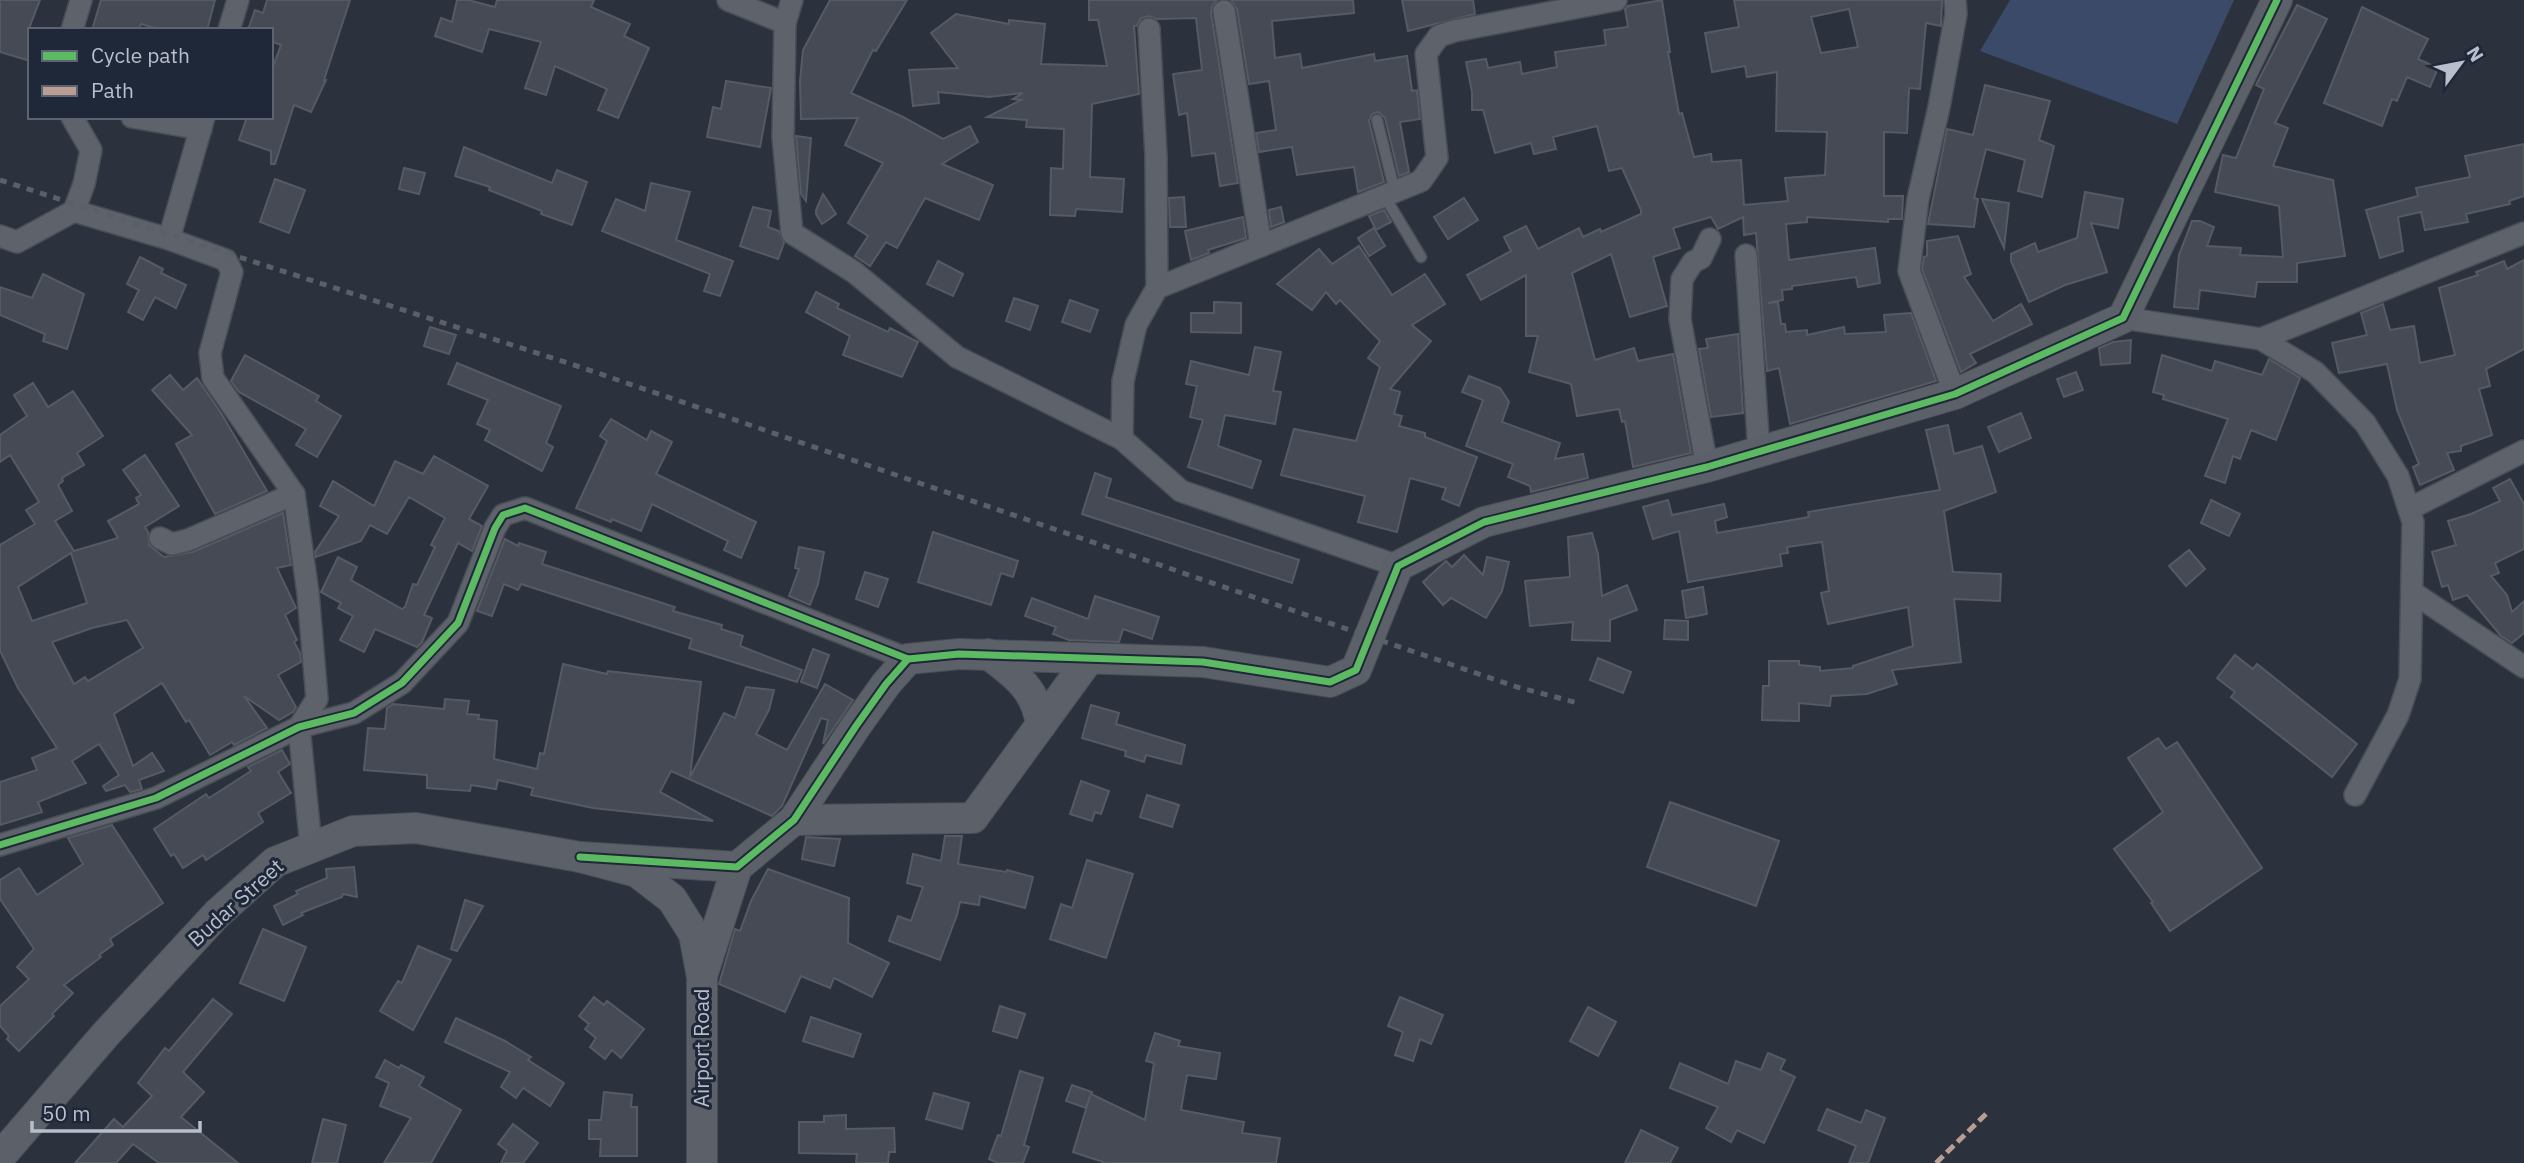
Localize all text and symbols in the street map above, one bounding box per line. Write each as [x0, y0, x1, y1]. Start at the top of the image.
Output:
legend [28, 28, 273, 119]
north arrow [2426, 28, 2496, 98]
text: Cycle path [91, 41, 190, 69]
text: N [2462, 42, 2489, 66]
text: Path [91, 76, 134, 104]
street label: Budar Street [182, 852, 289, 953]
street label: Airport Road [687, 989, 715, 1107]
scale bar [32, 1090, 200, 1134]
text: 50 m [42, 1099, 91, 1127]

